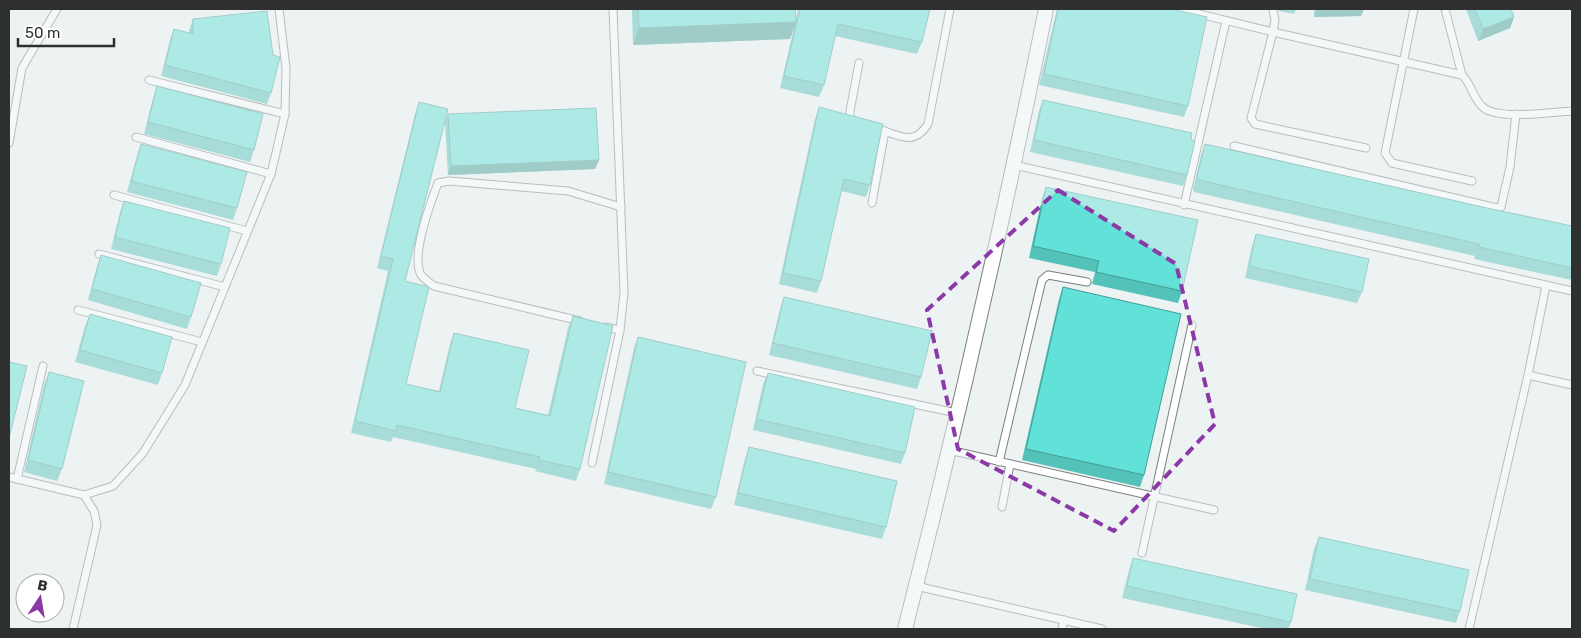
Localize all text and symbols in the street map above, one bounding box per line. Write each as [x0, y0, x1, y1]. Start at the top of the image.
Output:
scale bar [18, 15, 114, 47]
text: 50 m [25, 24, 60, 42]
north arrow [15, 573, 65, 623]
text: B [36, 576, 49, 595]

